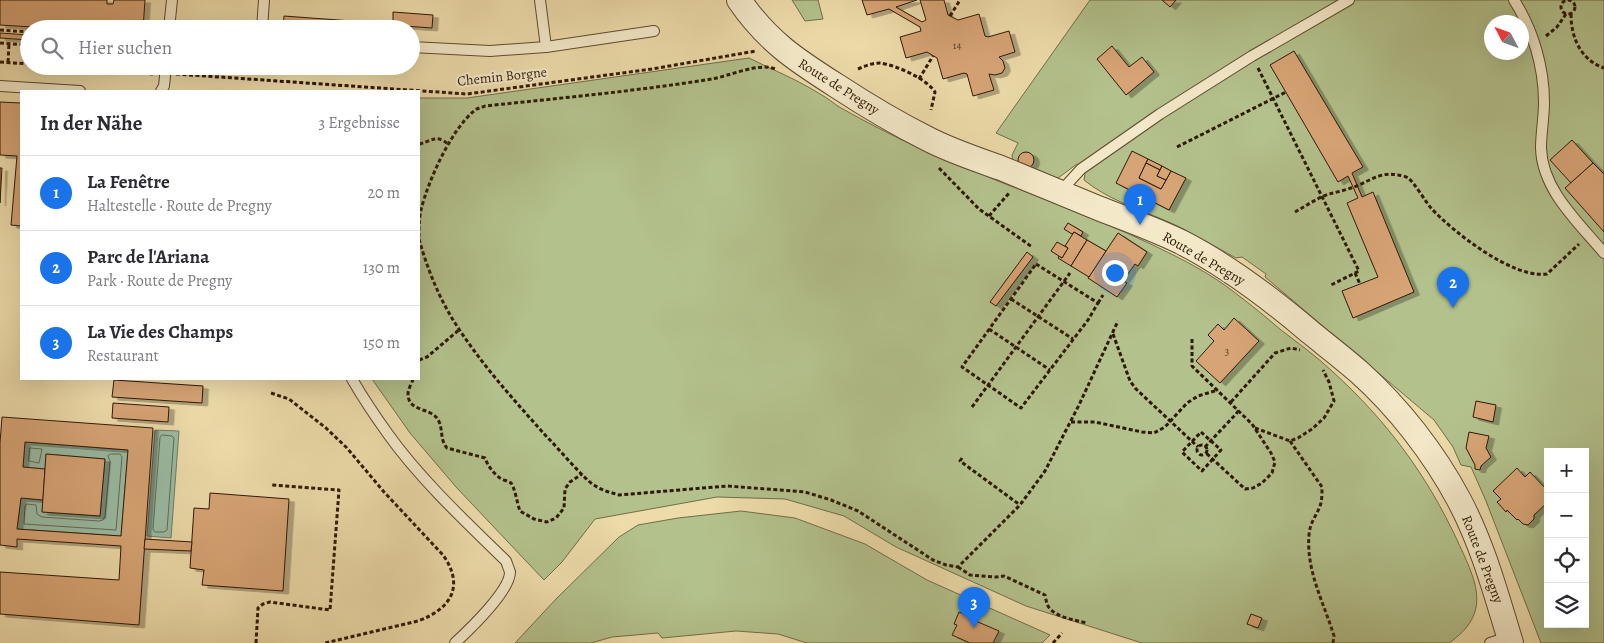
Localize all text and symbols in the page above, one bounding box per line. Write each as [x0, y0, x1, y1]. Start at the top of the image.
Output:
north arrow [1484, 15, 1529, 60]
search box [20, 20, 420, 75]
icon: search [38, 34, 66, 62]
text: Hier suchen [78, 35, 172, 61]
house number: 14 [953, 38, 961, 53]
street label: Route de Pregny [794, 54, 884, 119]
street label: Chemin Borgne [456, 62, 548, 91]
text: In der Nähe [40, 109, 142, 137]
text: 3 Ergebnisse [318, 112, 400, 134]
text: La Fenêtre [87, 169, 170, 195]
text: 1 [53, 182, 59, 204]
text: 20 m [367, 182, 400, 204]
pin: 1 [1124, 184, 1156, 225]
text: Haltestelle · Route de Pregny [87, 195, 272, 217]
street label: Route de Pregny [1159, 227, 1249, 290]
text: Parc de l'Ariana [87, 244, 209, 270]
text: 2 [52, 257, 60, 279]
text: 130 m [363, 257, 400, 279]
your location [1102, 260, 1128, 286]
pin: 2 [1437, 267, 1469, 308]
text: Park · Route de Pregny [87, 270, 232, 292]
text: La Vie des Champs [87, 319, 233, 345]
text: 3 [53, 332, 59, 354]
text: 150 m [363, 332, 400, 354]
house number: 3 [1225, 344, 1229, 359]
text: Restaurant [87, 345, 159, 367]
map controls [1544, 448, 1589, 628]
button: + [1544, 448, 1589, 493]
button: − [1544, 493, 1589, 538]
street label: Route de Pregny [1457, 513, 1508, 606]
button: locate [1544, 538, 1589, 583]
button: layers [1544, 583, 1589, 628]
pin: 3 [958, 587, 990, 628]

